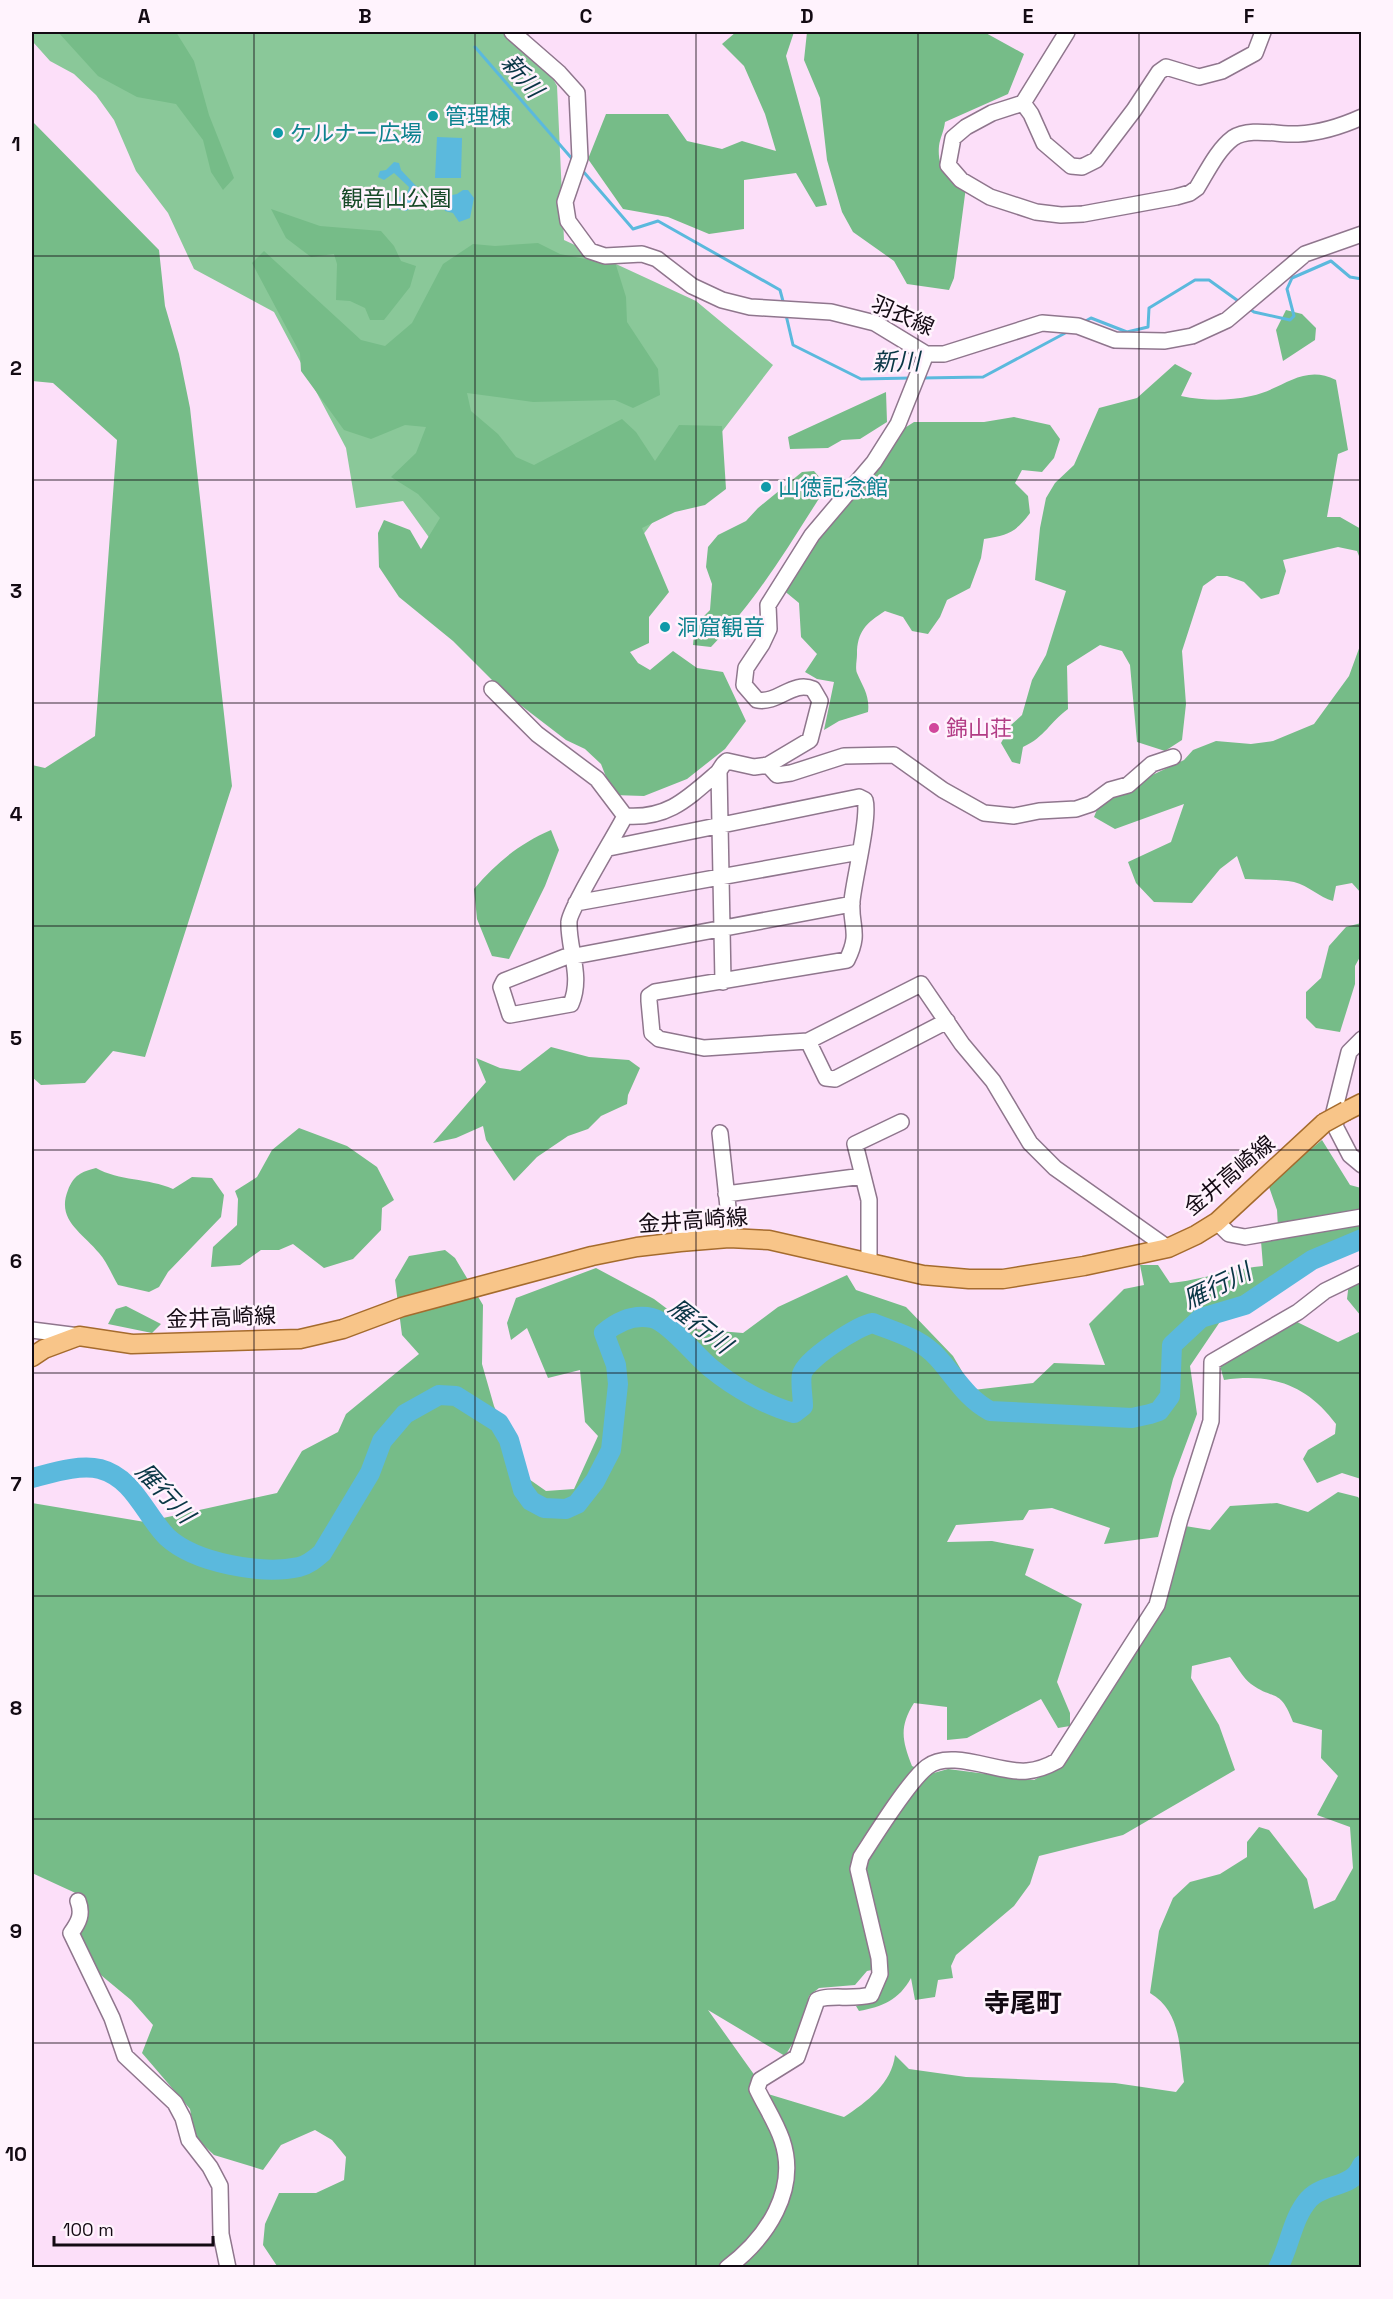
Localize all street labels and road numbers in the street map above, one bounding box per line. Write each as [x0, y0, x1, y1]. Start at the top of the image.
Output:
street label: 羽衣線 [867, 289, 939, 341]
street label: 金井高崎線 [1178, 1129, 1280, 1221]
street label: 金井高崎線 [637, 1202, 749, 1238]
street label: 金井高崎線 [166, 1301, 276, 1333]

